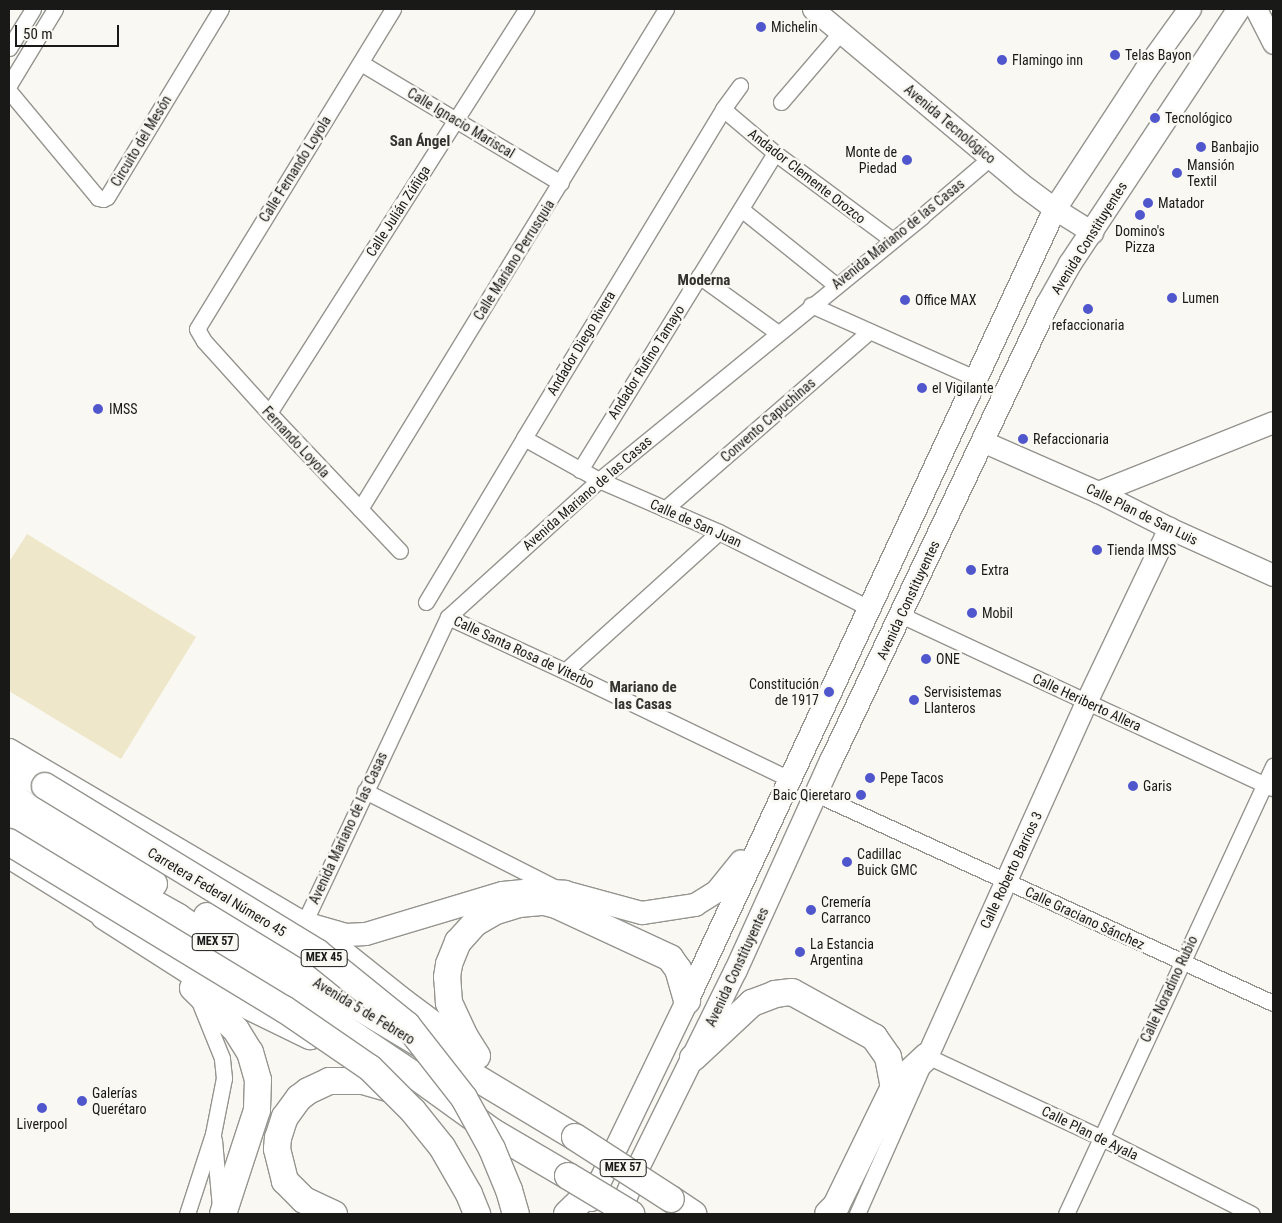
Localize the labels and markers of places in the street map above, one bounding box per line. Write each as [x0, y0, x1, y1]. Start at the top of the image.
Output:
place label: Michelin [771, 19, 818, 35]
marker: Michelin [755, 21, 767, 33]
place label: Telas Bayon [1125, 47, 1191, 63]
marker: Telas Bayon [1109, 49, 1121, 61]
place label: Flamingo inn [1012, 52, 1083, 68]
marker: Flamingo inn [996, 54, 1008, 66]
place label: Tecnológico [1165, 110, 1232, 126]
marker: Tecnológico [1149, 112, 1161, 124]
place label: Banbajio [1211, 139, 1259, 155]
marker: Banbajio [1195, 141, 1207, 153]
place label: Monte de Piedad [845, 144, 897, 176]
marker: Monte de Piedad [901, 154, 913, 166]
place label: Mansión Textil [1187, 157, 1234, 190]
marker: Mansión Textil [1171, 167, 1183, 179]
place label: Matador [1158, 195, 1204, 211]
marker: Matador [1142, 197, 1154, 209]
marker: Domino's Pizza [1134, 209, 1146, 221]
place label: Domino's Pizza [1115, 223, 1165, 256]
place label: Lumen [1182, 290, 1219, 306]
place label: Office MAX [915, 292, 977, 308]
marker: Lumen [1166, 292, 1178, 304]
marker: Office MAX [899, 294, 911, 306]
marker: refaccionaria [1082, 303, 1094, 315]
place label: refaccionaria [1052, 317, 1124, 333]
place label: el Vigilante [932, 380, 994, 396]
marker: el Vigilante [916, 382, 928, 394]
place label: IMSS [109, 401, 138, 417]
marker: IMSS [91, 402, 105, 416]
place label: Refaccionaria [1033, 431, 1109, 447]
marker: Refaccionaria [1017, 433, 1029, 445]
place label: Tienda IMSS [1107, 542, 1176, 558]
marker: Tienda IMSS [1091, 544, 1103, 556]
place label: Extra [981, 562, 1009, 578]
marker: Extra [965, 564, 977, 576]
place label: Mobil [982, 605, 1013, 621]
marker: Mobil [966, 607, 978, 619]
place label: ONE [936, 651, 960, 667]
marker: ONE [920, 653, 932, 665]
place label: Constitución de 1917 [749, 676, 819, 709]
place label: Servisistemas Llanteros [924, 684, 1002, 716]
marker: Constitución de 1917 [823, 686, 835, 698]
marker: Servisistemas Llanteros [908, 694, 920, 706]
place label: Pepe Tacos [880, 770, 944, 786]
marker: Pepe Tacos [864, 772, 876, 784]
place label: Garis [1143, 778, 1172, 794]
marker: Garis [1127, 780, 1139, 792]
place label: Baic Qieretaro [773, 787, 851, 803]
marker: Baic Qieretaro [855, 789, 867, 801]
place label: Cadillac Buick GMC [857, 846, 917, 879]
marker: Cadillac Buick GMC [841, 856, 853, 868]
place label: Cremería Carranco [821, 894, 871, 926]
marker: Cremería Carranco [805, 904, 817, 916]
place label: La Estancia Argentina [810, 936, 874, 969]
marker: La Estancia Argentina [794, 946, 806, 958]
place label: Galerías Querétaro [92, 1085, 146, 1118]
marker: Galerías Querétaro [76, 1095, 88, 1107]
marker: Liverpool [36, 1102, 48, 1114]
place label: Liverpool [17, 1116, 67, 1132]

